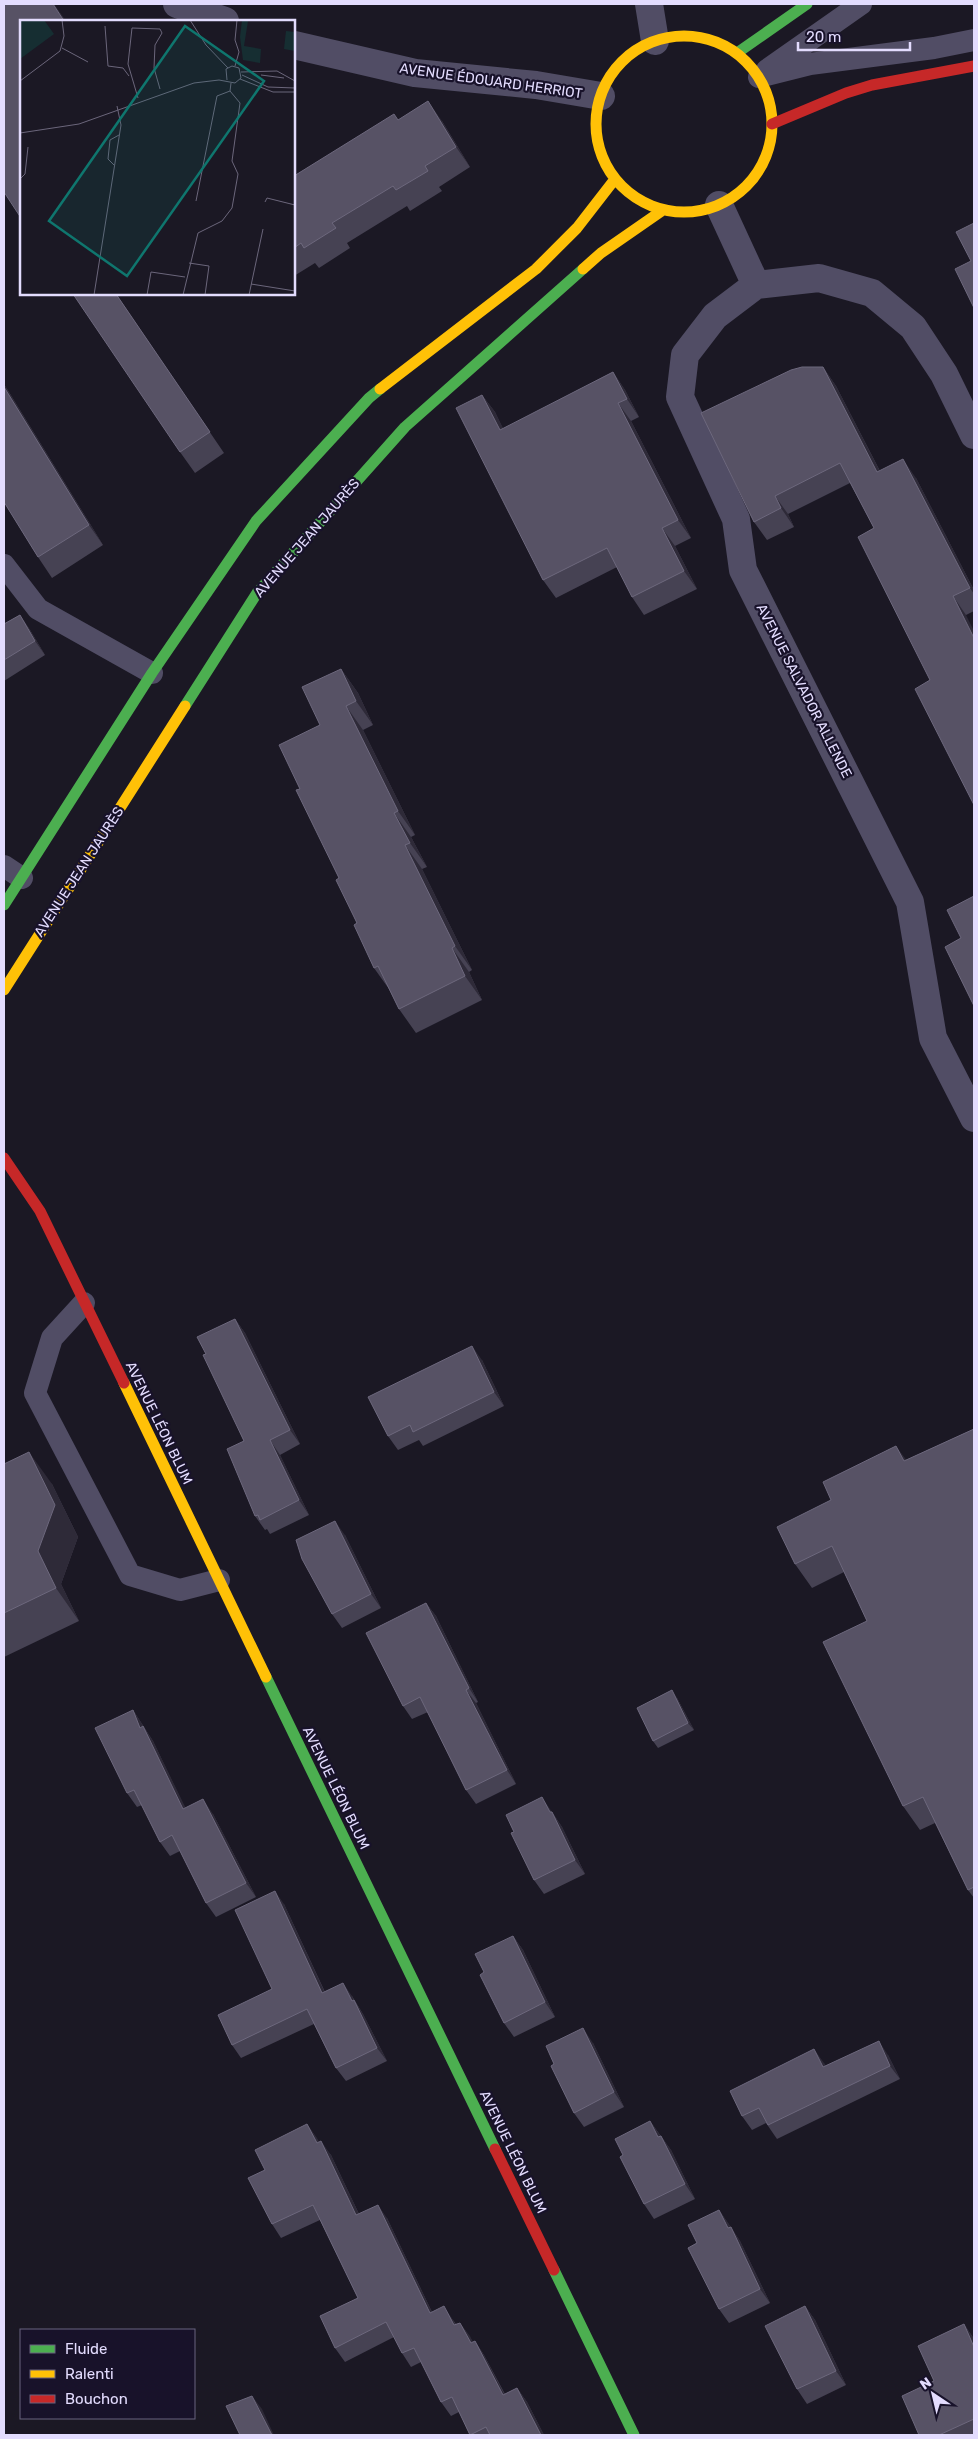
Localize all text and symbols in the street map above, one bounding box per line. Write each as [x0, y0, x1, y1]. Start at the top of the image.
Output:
inset map [20, 20, 295, 295]
scale bar [798, 20, 910, 52]
text: 20 m [806, 28, 841, 46]
street label: AVENUE ÉDOUARD HERRIOT [398, 59, 584, 102]
street label: AVENUE JEAN JAURÈS [250, 474, 363, 601]
street label: AVENUE SALVADOR ALLENDE [753, 601, 855, 781]
street label: AVENUE JEAN JAURÈS [30, 803, 128, 940]
street label: AVENUE LÉON BLUM [122, 1358, 197, 1487]
street label: AVENUE LÉON BLUM [299, 1723, 374, 1852]
street label: AVENUE LÉON BLUM [476, 2087, 551, 2216]
legend [20, 2329, 195, 2419]
text: Fluide [65, 2340, 107, 2358]
text: Ralenti [65, 2365, 114, 2383]
north arrow [908, 2369, 958, 2419]
text: N [917, 2374, 935, 2394]
text: Bouchon [65, 2390, 128, 2408]

